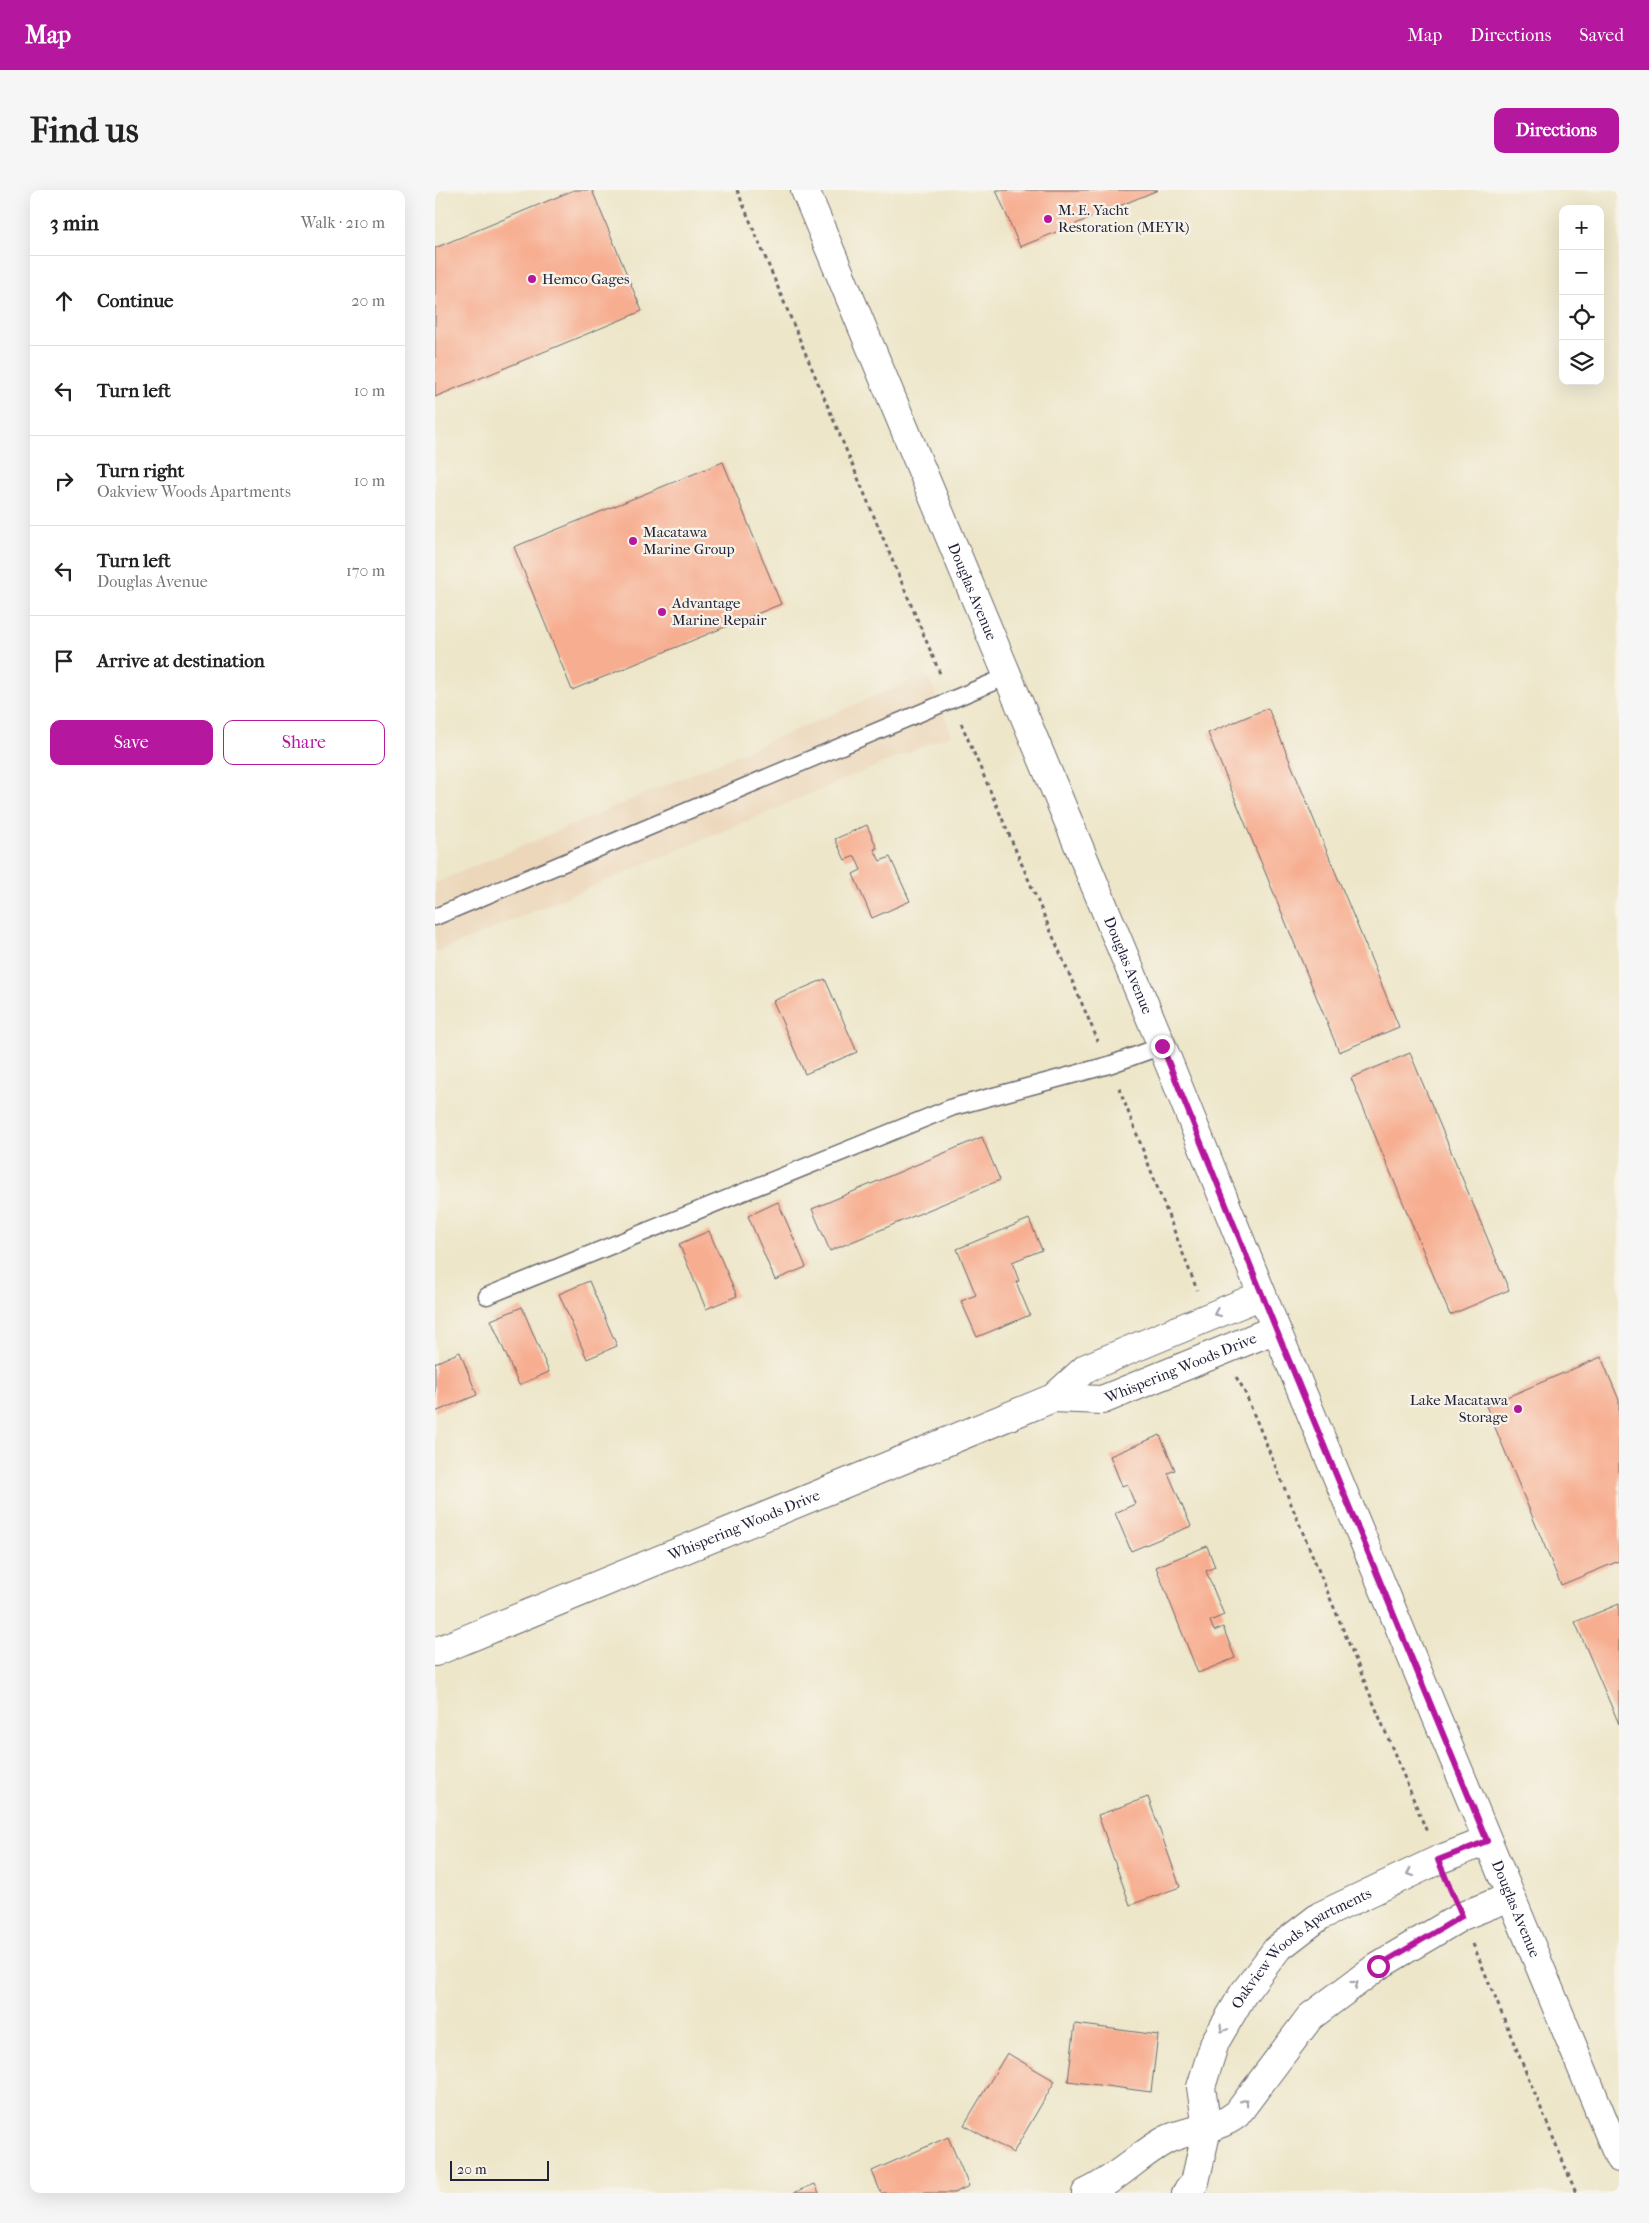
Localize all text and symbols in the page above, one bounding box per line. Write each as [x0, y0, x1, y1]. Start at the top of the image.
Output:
text: Map [25, 21, 71, 49]
text: Map [1408, 25, 1442, 46]
text: Directions [1470, 25, 1551, 46]
text: Saved [1579, 25, 1624, 46]
button: Directions [1494, 108, 1619, 153]
text: Find us [30, 110, 139, 151]
place label: M. E. Yacht Restoration (MEYR) [1058, 201, 1189, 236]
map controls [1559, 205, 1604, 385]
button: + [1559, 205, 1604, 250]
text: 3 min [50, 211, 99, 235]
text: Walk · 210 m [301, 213, 385, 232]
marker: M. E. Yacht Restoration (MEYR) [1042, 213, 1054, 225]
button: − [1559, 250, 1604, 295]
place label: Hemco Gages [542, 270, 630, 288]
marker: Hemco Gages [526, 273, 538, 285]
icon: ahead [50, 287, 78, 315]
text: Continue [97, 290, 173, 312]
text: 20 m [351, 291, 385, 310]
button: locate [1559, 295, 1604, 340]
button: layers [1559, 340, 1604, 385]
icon: left [50, 377, 78, 405]
text: Turn left [97, 380, 171, 402]
text: 10 m [354, 381, 385, 400]
text: Turn right [97, 460, 184, 482]
icon: right [50, 467, 78, 495]
text: 10 m [354, 471, 385, 490]
text: Oakview Woods Apartments [97, 482, 291, 501]
place label: Macatawa Marine Group [643, 523, 735, 558]
marker: Macatawa Marine Group [627, 535, 639, 547]
street label: Douglas Avenue [944, 540, 1001, 643]
text: Turn left [97, 550, 171, 572]
icon: left [50, 557, 78, 585]
text: 170 m [346, 561, 385, 580]
text: Douglas Avenue [97, 572, 208, 591]
place label: Advantage Marine Repair [671, 594, 767, 629]
marker: Advantage Marine Repair [656, 606, 668, 618]
icon: arrive [50, 647, 78, 675]
text: Arrive at destination [97, 650, 265, 672]
button: Save [50, 720, 213, 765]
button: Share [223, 720, 385, 765]
street label: Douglas Avenue [1100, 914, 1157, 1017]
route end [1151, 1035, 1174, 1058]
one-way arrow [1213, 1308, 1221, 1318]
street label: Whispering Woods Drive [1101, 1329, 1260, 1407]
place label: Lake Macatawa Storage [1410, 1391, 1509, 1426]
marker: Lake Macatawa Storage [1512, 1403, 1524, 1415]
street label: Whispering Woods Drive [665, 1486, 823, 1565]
street label: Douglas Avenue [1488, 1857, 1544, 1961]
one-way arrow [1406, 1867, 1415, 1878]
street label: Oakview Woods Apartments [1227, 1884, 1375, 2012]
route start [1367, 1955, 1390, 1978]
one-way arrow [1349, 1981, 1358, 1989]
one-way arrow [1219, 2023, 1229, 2032]
one-way arrow [1239, 2098, 1248, 2108]
scale bar [450, 2158, 549, 2181]
text: 20 m [457, 2161, 487, 2178]

